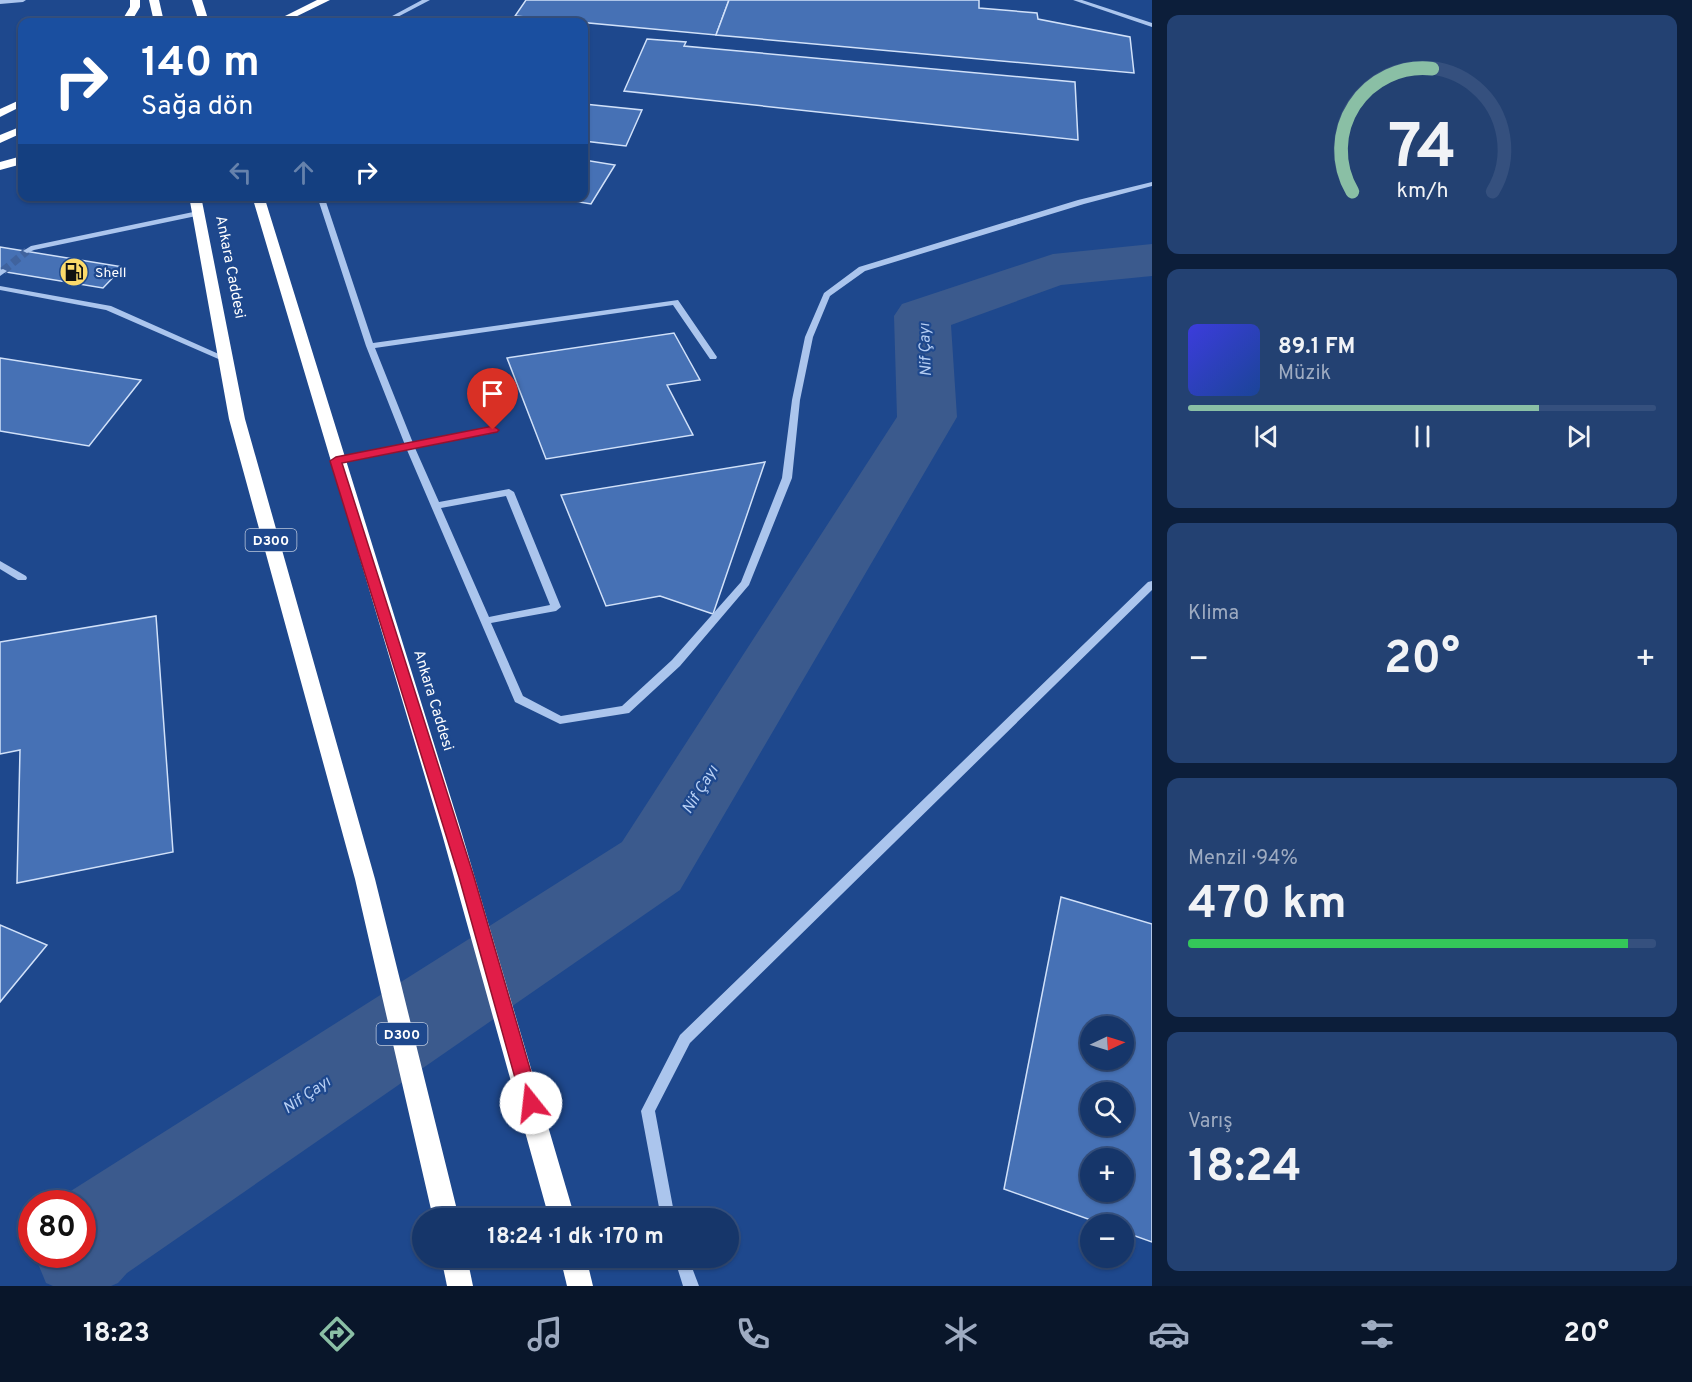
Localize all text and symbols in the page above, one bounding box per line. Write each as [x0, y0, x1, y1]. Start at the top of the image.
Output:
text: 140 m [141, 38, 260, 91]
icon: right [42, 42, 120, 120]
text: Sağa dön [141, 90, 253, 124]
text: 74 [1388, 111, 1456, 190]
icon: left [224, 156, 257, 189]
icon: ahead [287, 156, 320, 189]
icon: right [350, 156, 383, 189]
text: km/h [1396, 178, 1448, 205]
street label: Ankara Caddesi [210, 214, 249, 320]
fuel station icon: Shell [58, 256, 90, 288]
place label: Shell [95, 265, 126, 282]
water label: Nif Çayı [915, 322, 937, 377]
text: 89.1 FM [1278, 334, 1355, 361]
text: Müzik [1278, 361, 1331, 387]
pin [467, 368, 518, 430]
icon: arrive [476, 377, 509, 410]
icon: previous [1250, 420, 1283, 453]
icon: pause [1406, 420, 1439, 453]
icon: next [1562, 420, 1595, 453]
road number: D300 [246, 529, 296, 551]
text: Klima [1188, 601, 1239, 627]
text: 20° [1384, 632, 1460, 689]
text: − [1188, 640, 1209, 682]
text: + [1635, 640, 1656, 682]
street label: Ankara Caddesi [408, 648, 457, 753]
water label: Nif Çayı [678, 761, 724, 818]
text: Menzil · 94% [1188, 846, 1298, 872]
text: 470 km [1188, 877, 1347, 934]
north arrow [1080, 1016, 1134, 1070]
map controls [1080, 1016, 1134, 1268]
road number: D300 [376, 1023, 428, 1045]
position arrow [499, 1071, 563, 1135]
water label: Nif Çayı [279, 1072, 336, 1119]
button: search [1080, 1082, 1134, 1136]
text: Varış [1188, 1109, 1233, 1135]
text: 18:24 [1188, 1140, 1302, 1197]
button: + [1080, 1148, 1134, 1202]
speed limit sign: 80 [18, 1190, 96, 1268]
button: − [1080, 1214, 1134, 1268]
text: 18:24 · 1 dk · 170 m [487, 1224, 664, 1251]
icon: directions [316, 1313, 358, 1355]
icon: music [524, 1313, 566, 1355]
icon: phone [732, 1313, 774, 1355]
icon: climate [940, 1313, 982, 1355]
icon: car [1148, 1313, 1190, 1355]
icon: filters [1356, 1313, 1398, 1355]
text: 18:23 [83, 1317, 150, 1351]
text: 20° [1563, 1317, 1609, 1351]

